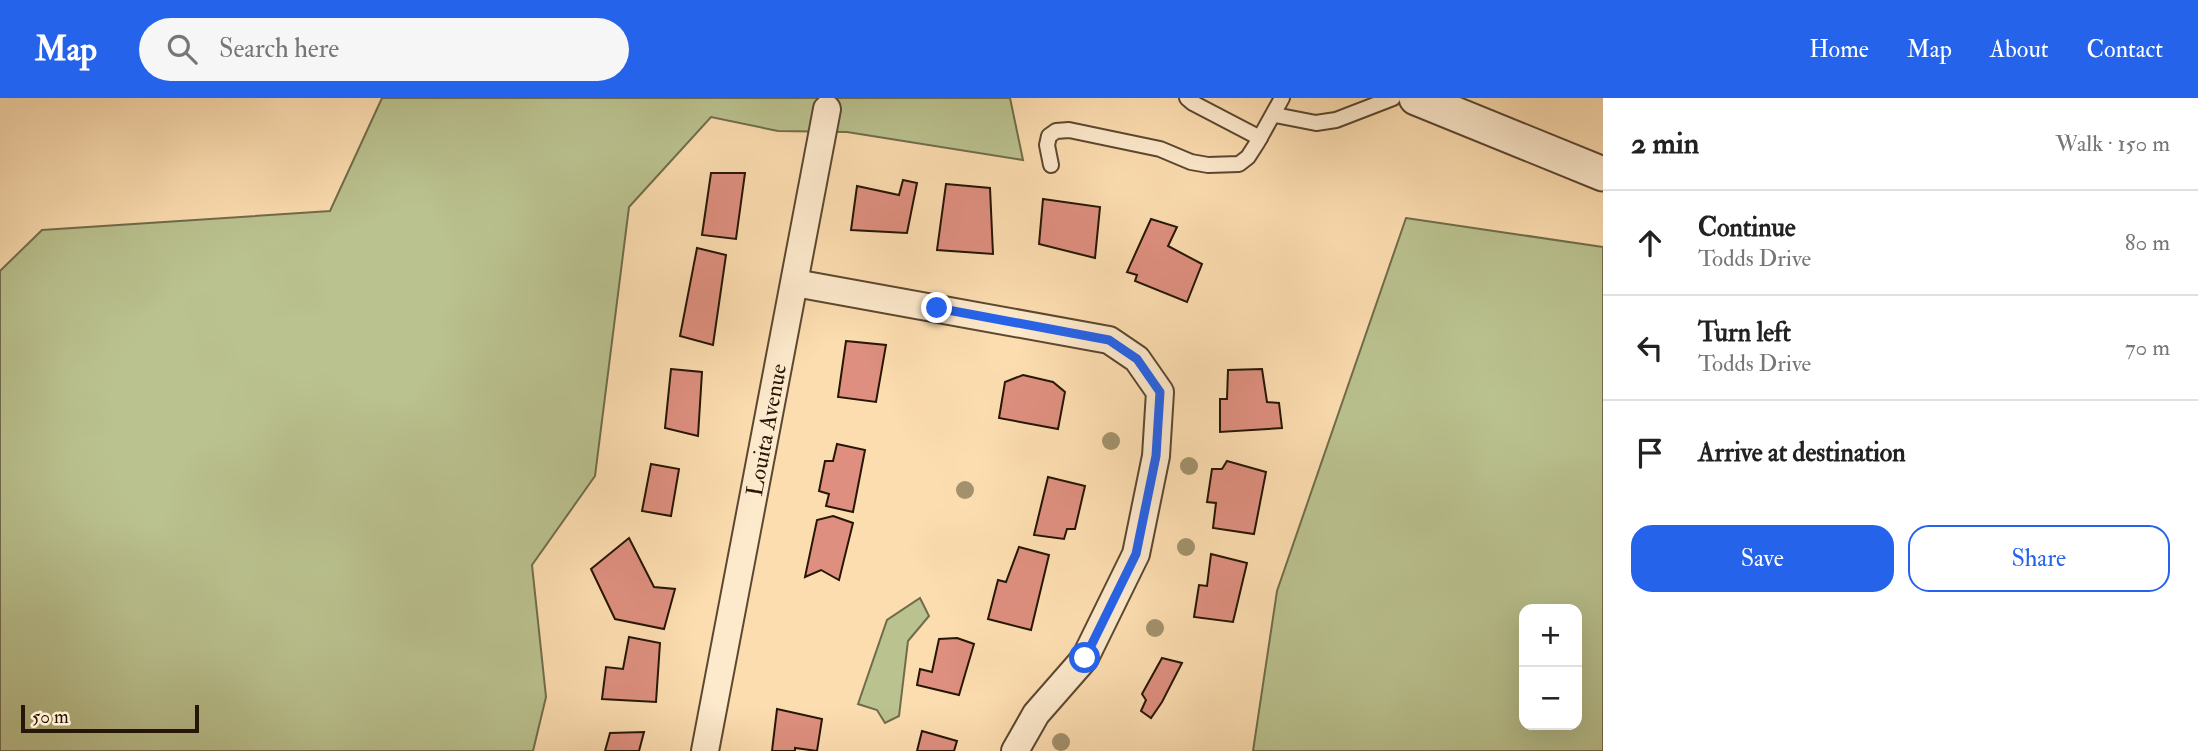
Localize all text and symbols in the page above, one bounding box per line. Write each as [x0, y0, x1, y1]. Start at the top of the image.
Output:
search box [139, 18, 629, 81]
text: Map [35, 29, 97, 70]
icon: search [163, 30, 201, 68]
text: Search here [219, 33, 339, 65]
text: Home [1809, 34, 1869, 65]
text: Map [1907, 34, 1952, 65]
text: About [1990, 34, 2049, 65]
text: Contact [2087, 34, 2163, 65]
text: 2 min [1631, 125, 1699, 162]
text: Walk · 150 m [2056, 129, 2170, 158]
text: Continue [1698, 212, 1796, 244]
icon: ahead [1631, 224, 1669, 262]
text: 80 m [2125, 228, 2170, 257]
text: Todds Drive [1698, 244, 1811, 273]
route end [921, 292, 952, 323]
text: Turn left [1698, 317, 1791, 349]
icon: left [1631, 329, 1669, 367]
text: 70 m [2125, 333, 2170, 362]
text: Todds Drive [1698, 349, 1811, 378]
street label: Louita Avenue [740, 361, 793, 498]
icon: arrive [1631, 434, 1669, 472]
text: Arrive at destination [1698, 437, 1906, 469]
button: Save [1631, 525, 1894, 592]
button: Share [1908, 525, 2170, 592]
map controls [1519, 604, 1582, 730]
button: + [1519, 604, 1582, 667]
route start [1069, 642, 1100, 673]
button: − [1519, 667, 1582, 730]
scale bar [21, 702, 200, 734]
text: 50 m [32, 705, 69, 729]

